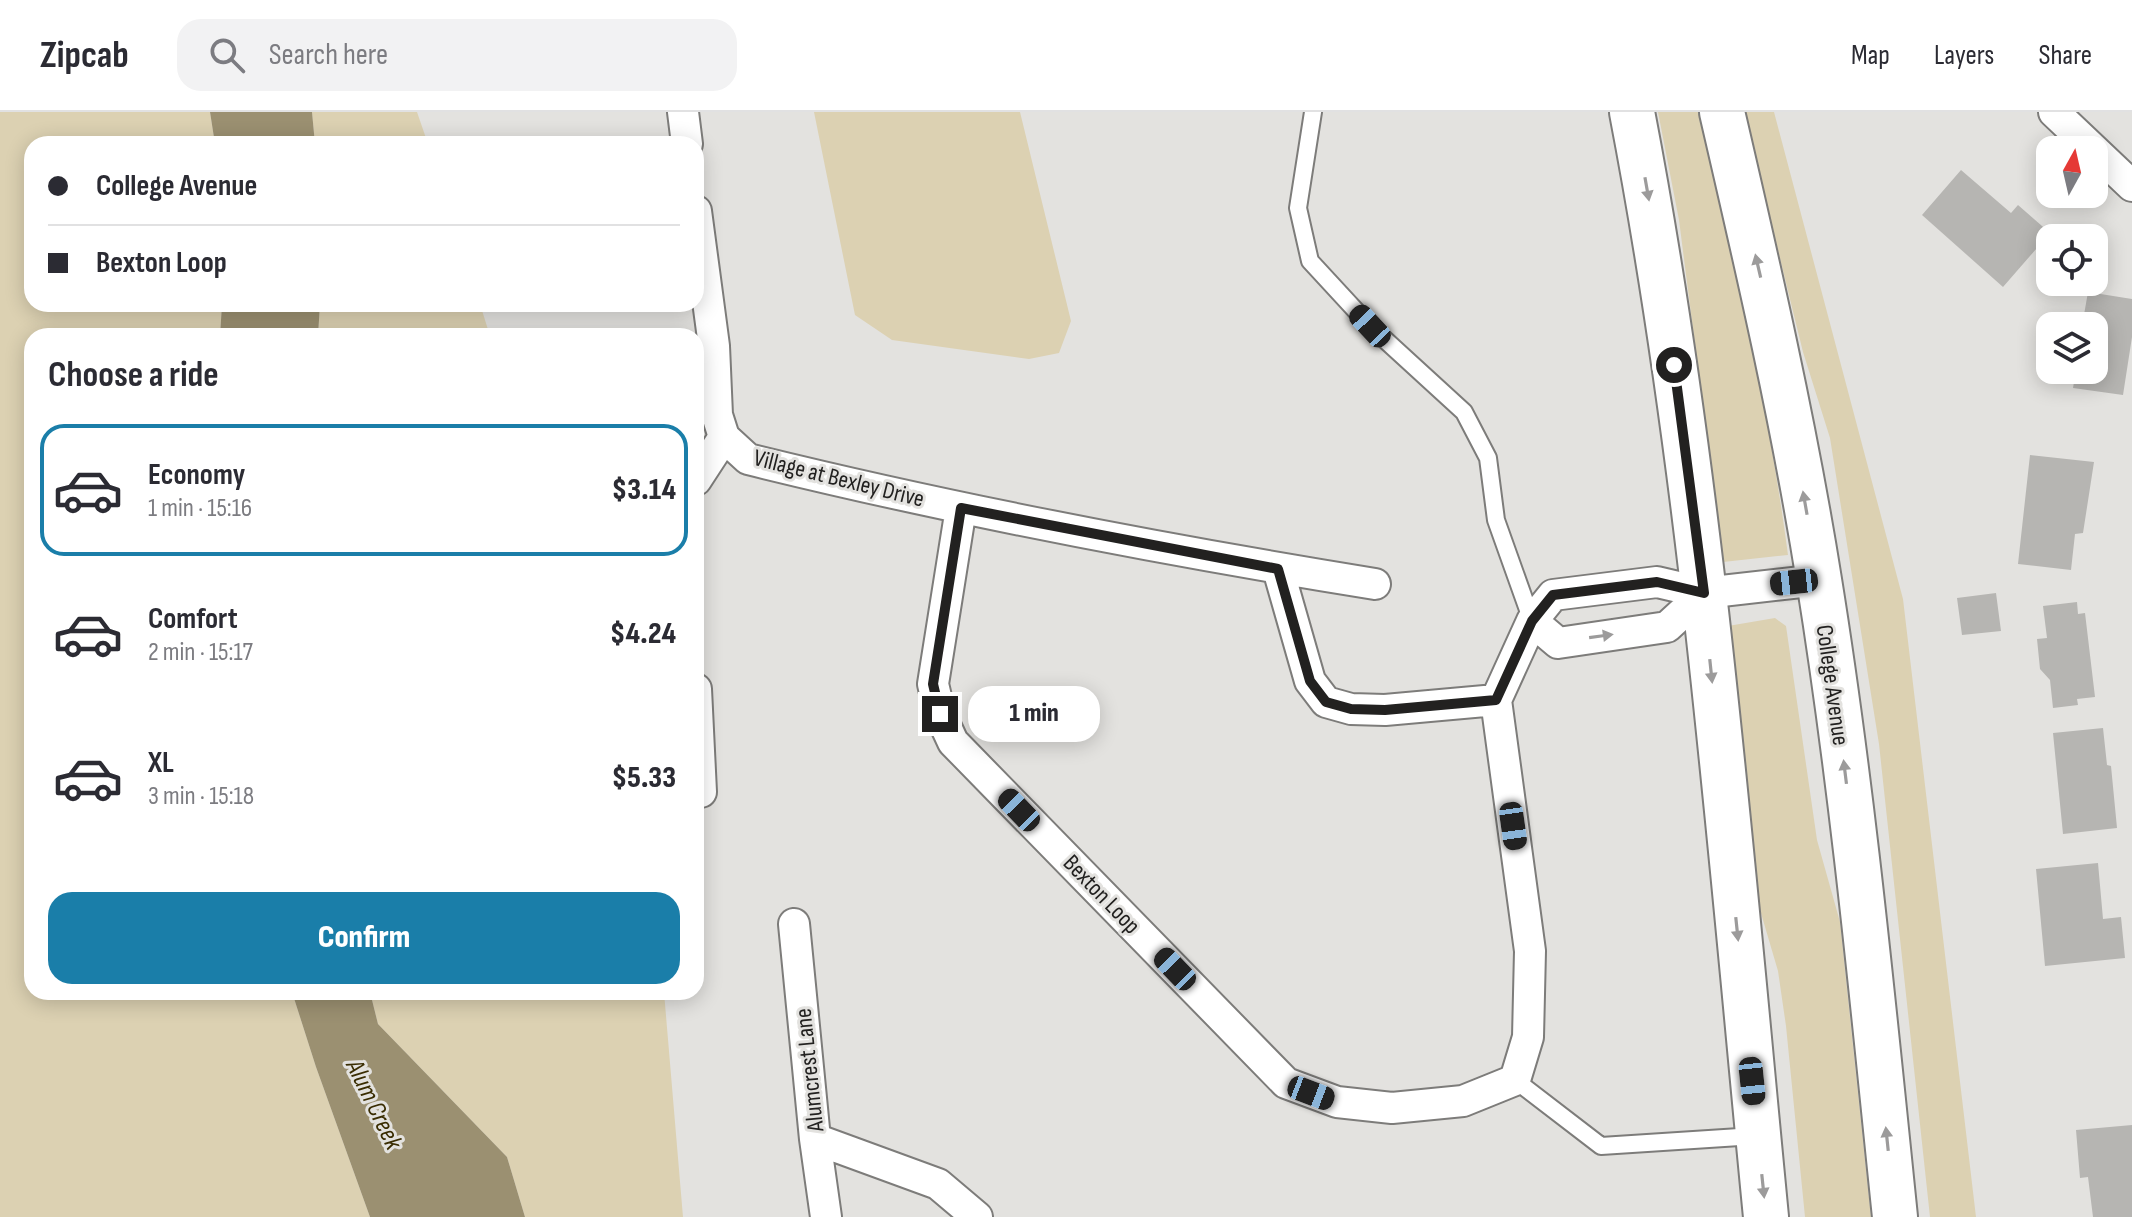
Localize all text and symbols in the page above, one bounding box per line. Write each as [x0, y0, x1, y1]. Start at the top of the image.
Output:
search box [177, 19, 737, 91]
text: Zipcab [40, 33, 129, 78]
icon: search [205, 33, 249, 77]
text: Search here [269, 37, 388, 73]
text: Map [1851, 39, 1890, 72]
text: Layers [1934, 39, 1994, 72]
text: Share [2038, 39, 2092, 72]
north arrow [2036, 136, 2108, 208]
map controls [2036, 136, 2108, 384]
text: College Avenue [96, 168, 257, 204]
one-way arrow [1641, 176, 1654, 201]
button: locate [2036, 224, 2108, 296]
text: Bexton Loop [96, 245, 227, 281]
one-way arrow [1751, 253, 1764, 278]
car [1345, 300, 1395, 352]
button: layers [2036, 312, 2108, 384]
route start [1656, 347, 1692, 383]
text: Choose a ride [48, 354, 219, 397]
street label: Village at Bexley Drive [751, 443, 927, 514]
icon: car [52, 454, 124, 526]
text: Economy [148, 457, 245, 493]
text: $3.14 [612, 472, 676, 508]
one-way arrow [1798, 490, 1810, 515]
text: 1 min · 15:16 [148, 493, 252, 524]
car [1769, 568, 1819, 596]
icon: car [52, 598, 124, 670]
text: Comfort [148, 601, 238, 637]
text: $4.24 [610, 616, 676, 652]
street label: College Avenue [1810, 623, 1855, 747]
one-way arrow [1589, 629, 1614, 642]
text: 2 min · 15:17 [148, 637, 253, 668]
one-way arrow [1705, 658, 1718, 683]
callout: 1 min [968, 686, 1100, 742]
route end [922, 696, 958, 732]
text: 1 min [1009, 698, 1059, 729]
icon: car [52, 742, 124, 814]
text: XL [148, 745, 174, 781]
one-way arrow [1838, 759, 1851, 784]
text: $5.33 [612, 760, 676, 796]
text: 3 min · 15:18 [148, 781, 254, 812]
car [994, 784, 1044, 836]
car [1498, 801, 1528, 851]
street label: Bexton Loop [1057, 849, 1146, 940]
button: Confirm [48, 892, 680, 984]
one-way arrow [1731, 917, 1744, 942]
car [1150, 943, 1200, 995]
street label: Alumcrest Lane [789, 1007, 830, 1134]
water label: Alum Creek [338, 1054, 409, 1156]
car [1738, 1056, 1766, 1106]
car [1284, 1073, 1338, 1113]
one-way arrow [1881, 1126, 1894, 1151]
one-way arrow [1757, 1174, 1770, 1199]

